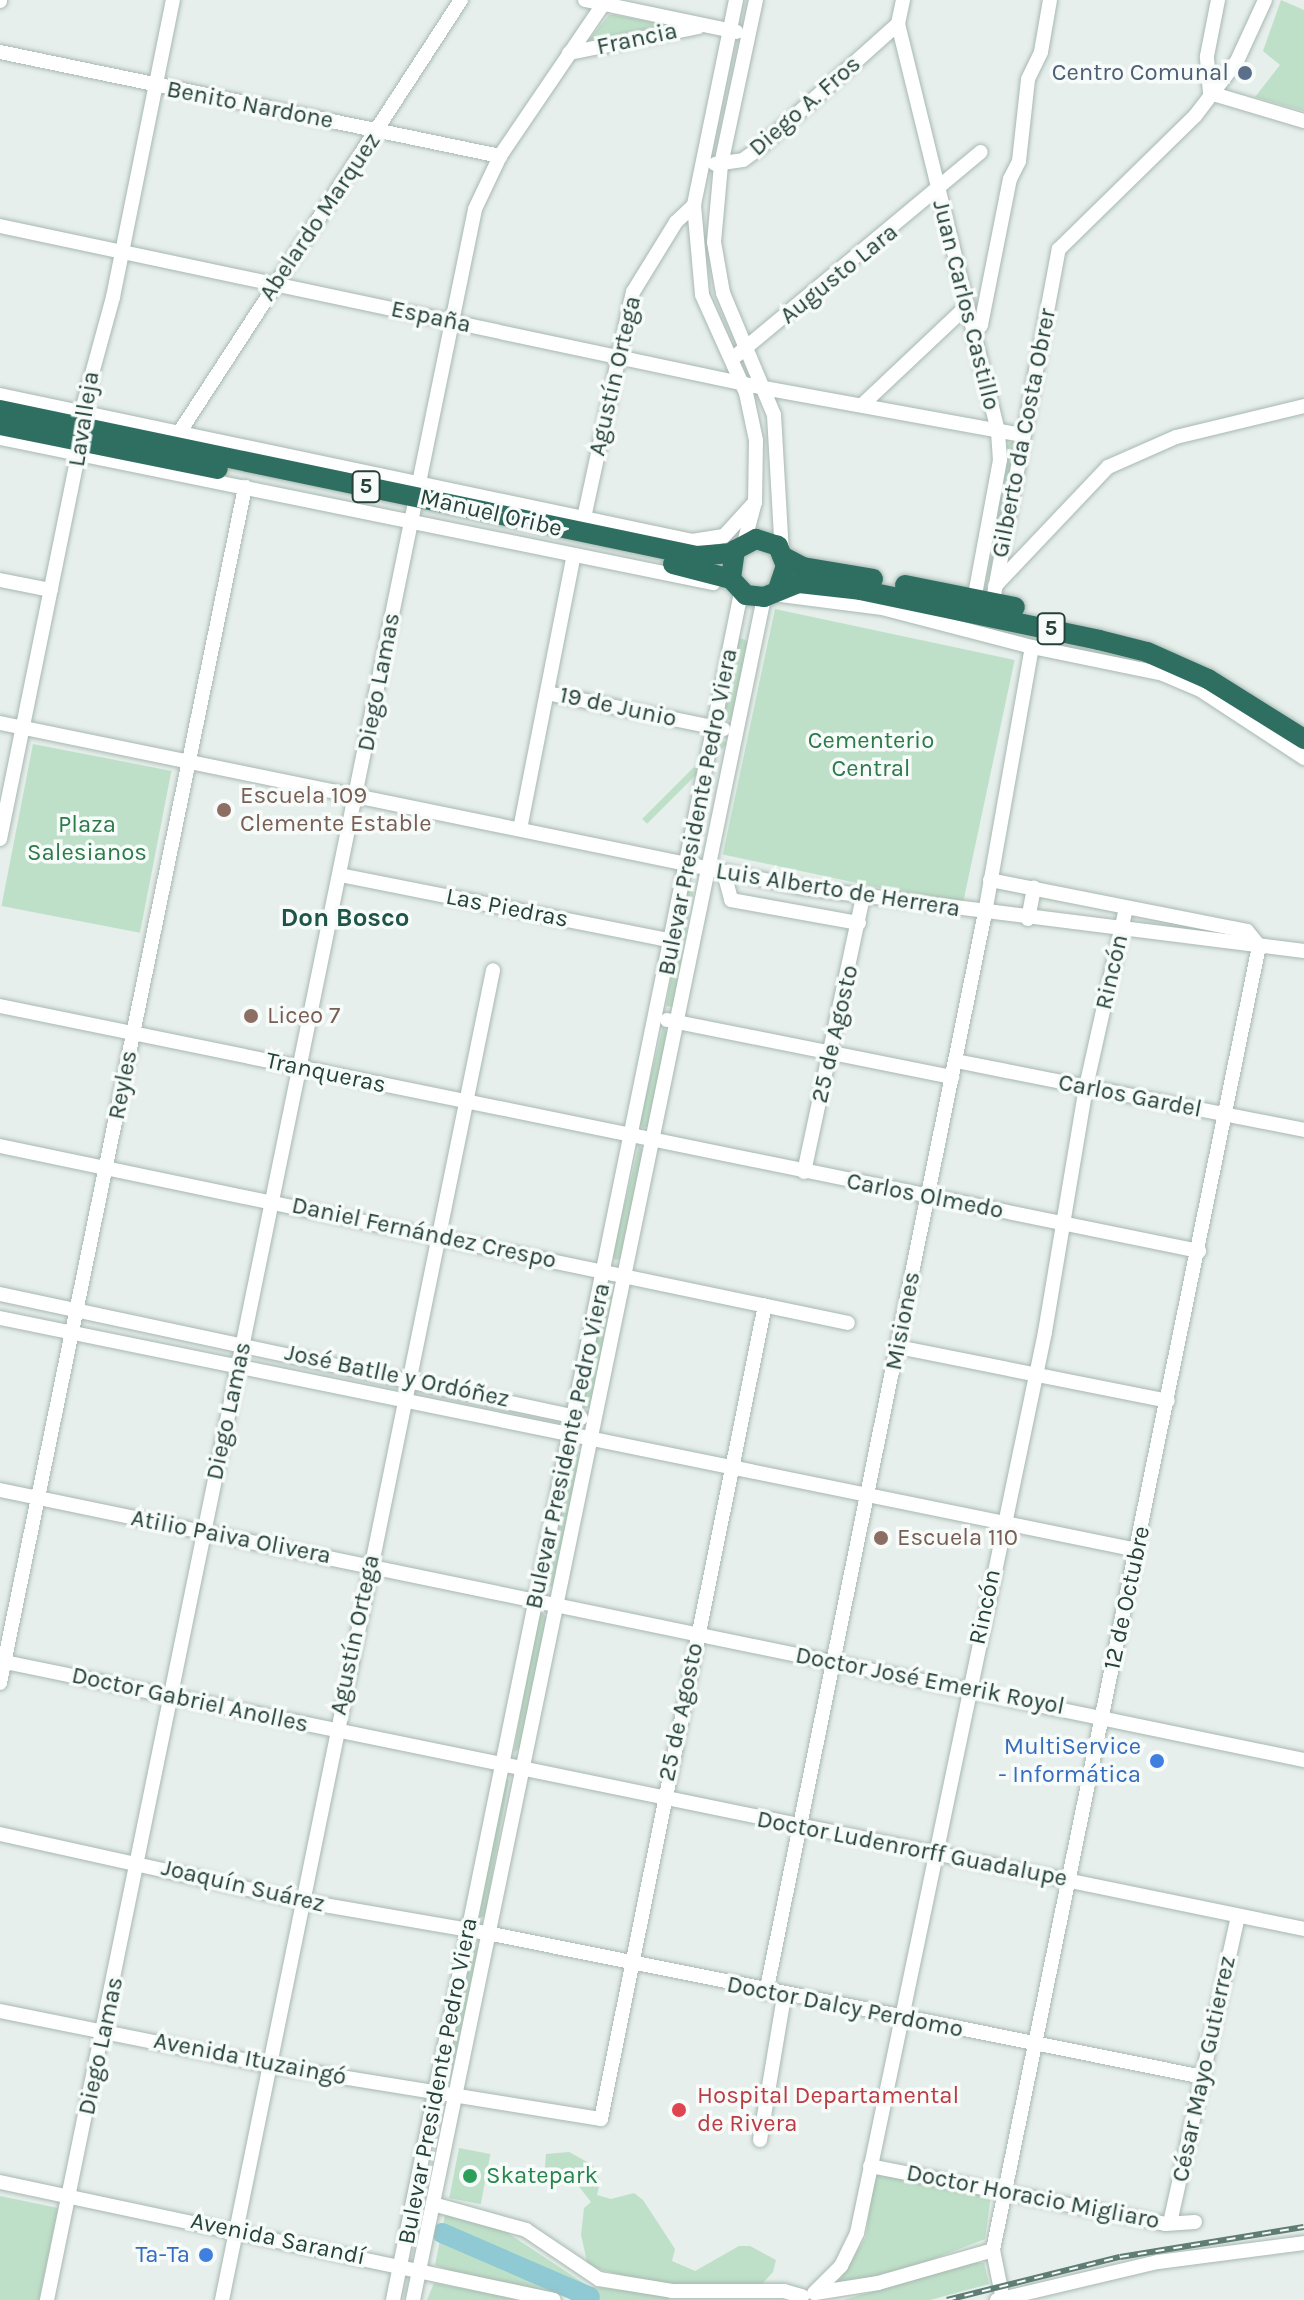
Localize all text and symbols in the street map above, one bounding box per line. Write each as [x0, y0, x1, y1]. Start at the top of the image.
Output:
street label: Francia [594, 16, 680, 62]
street label: Diego A. Fros [743, 50, 867, 162]
place label: Centro Comunal [1052, 59, 1229, 87]
marker: Centro Comunal [1236, 64, 1254, 82]
street label: Benito Nardone [164, 75, 336, 135]
street label: Abelardo Marquez [253, 128, 387, 306]
street label: Juan Carlos Castillo [926, 197, 1006, 413]
street label: Augusto Lara [774, 218, 904, 330]
street label: Agustín Ortega [583, 293, 647, 459]
street label: España [388, 294, 474, 340]
street label: Gilberto da Costa Obrer [986, 306, 1062, 560]
street label: Lavalleja [62, 369, 106, 469]
road number: 5 [350, 469, 382, 505]
street label: Manuel Oribe [417, 483, 565, 543]
street label: Diego Lamas [351, 610, 407, 754]
road number: 5 [1035, 611, 1067, 647]
street label: Bulevar Presidente Pedro Viera [652, 646, 744, 978]
street label: 19 de Junio [557, 681, 679, 733]
park label: Cementerio Central [808, 727, 934, 783]
place label: Escuela 109 Clemente Estable [240, 782, 432, 838]
marker: Escuela 109 Clemente Estable [215, 801, 233, 819]
park label: Plaza Salesianos [27, 811, 147, 867]
street label: Luis Alberto de Herrera [714, 856, 962, 924]
street label: Las Piedras [443, 882, 571, 934]
district label: Don Bosco [280, 902, 410, 934]
street label: Rincón [1089, 932, 1135, 1012]
street label: 25 de Agosto [805, 962, 865, 1106]
place label: Liceo 7 [267, 1002, 340, 1030]
marker: Liceo 7 [242, 1007, 260, 1025]
street label: Tranqueras [263, 1046, 389, 1100]
street label: Reyles [102, 1048, 144, 1122]
street label: Carlos Gardel [1056, 1068, 1204, 1124]
street label: Carlos Olmedo [844, 1167, 1006, 1225]
street label: Daniel Fernández Crespo [289, 1191, 559, 1275]
street label: Misiones [879, 1269, 927, 1373]
street label: Bulevar Presidente Pedro Viera [519, 1280, 617, 1612]
street label: José Batlle y Ordóñez [282, 1338, 512, 1414]
street label: Diego Lamas [200, 1339, 258, 1483]
street label: Atilio Paiva Olivera [129, 1504, 333, 1570]
street label: 12 de Octubre [1098, 1523, 1156, 1673]
place label: Escuela 110 [897, 1524, 1018, 1552]
marker: Escuela 110 [872, 1529, 890, 1547]
street label: Agustín Ortega [324, 1552, 386, 1718]
street label: Rincón [963, 1567, 1007, 1647]
street label: 25 de Agosto [652, 1640, 710, 1784]
street label: Doctor José Emerik Royol [793, 1641, 1067, 1721]
street label: Doctor Gabriel Anolles [69, 1661, 311, 1739]
place label: MultiService - Informática [998, 1733, 1141, 1789]
marker: MultiService - Informática [1148, 1752, 1166, 1770]
street label: Doctor Ludenrorff Guadalupe [754, 1805, 1070, 1893]
street label: Joaquín Suárez [159, 1853, 327, 1919]
street label: Bulevar Presidente Pedro Viera [392, 1915, 484, 2247]
street label: César Mayo Gutierrez [1166, 1953, 1242, 2185]
street label: Doctor Dalcy Perdomo [724, 1970, 966, 2044]
street label: Diego Lamas [72, 1974, 130, 2118]
street label: Avenida Ituzaingó [151, 2026, 349, 2092]
place label: Hospital Departamental de Rivera [697, 2082, 959, 2138]
marker: Hospital Departamental de Rivera [668, 2099, 690, 2121]
street label: Doctor Horacio Migliaro [904, 2158, 1162, 2236]
place label: Skatepark [486, 2162, 598, 2190]
marker: Skatepark [461, 2167, 479, 2185]
street label: Avenida Sarandí [188, 2206, 368, 2272]
place label: Ta-Ta [135, 2241, 190, 2269]
marker: Ta-Ta [197, 2246, 215, 2264]

